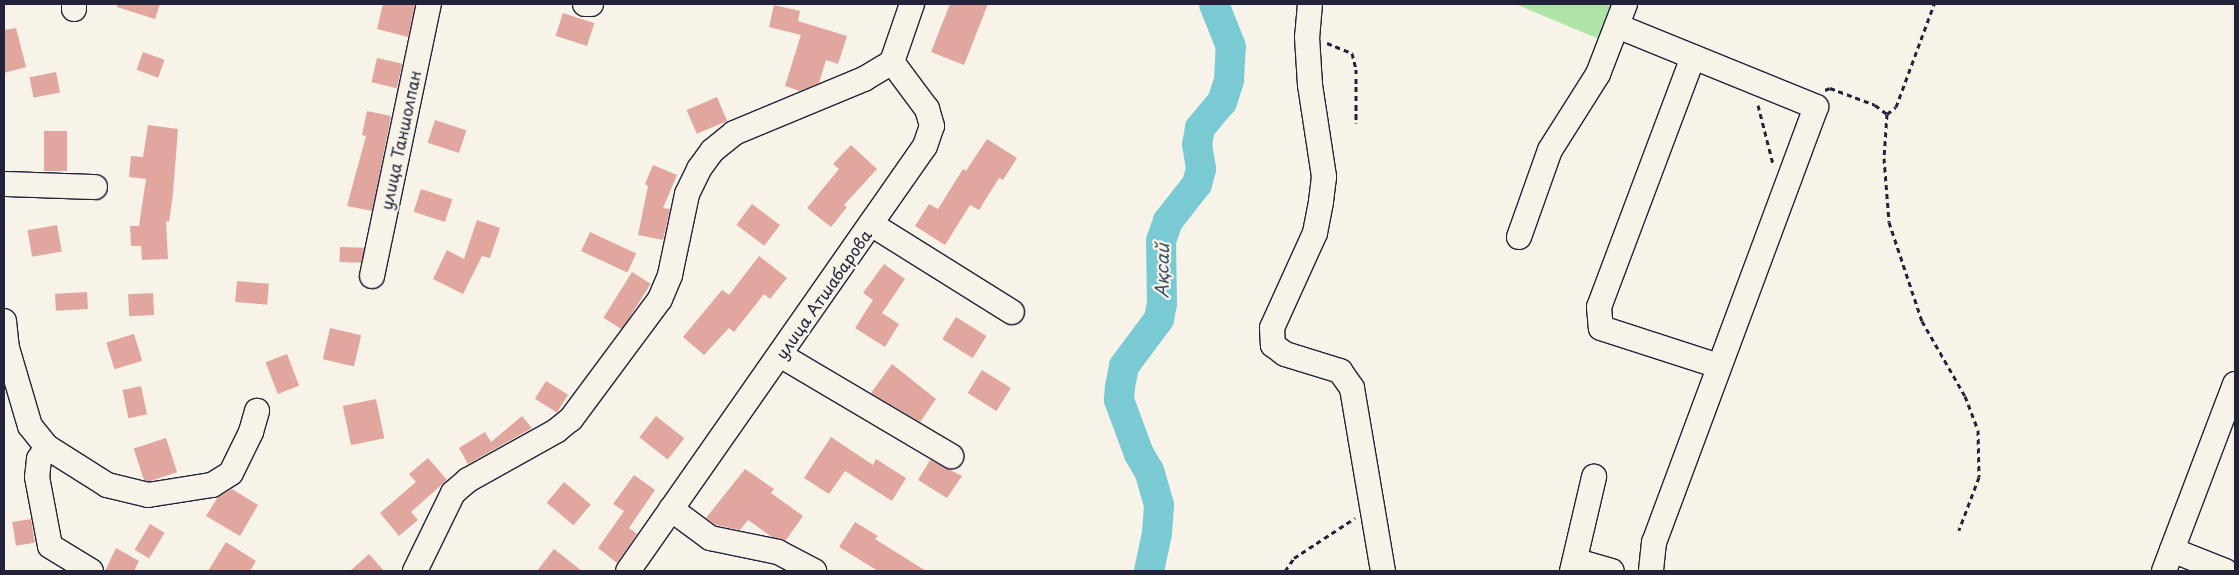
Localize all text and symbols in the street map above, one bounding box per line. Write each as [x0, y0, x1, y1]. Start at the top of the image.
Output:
street label: улица Таншолпан [376, 68, 424, 212]
street label: улица Атшабарова [771, 225, 875, 363]
water label: Ақсай [1151, 243, 1173, 299]

